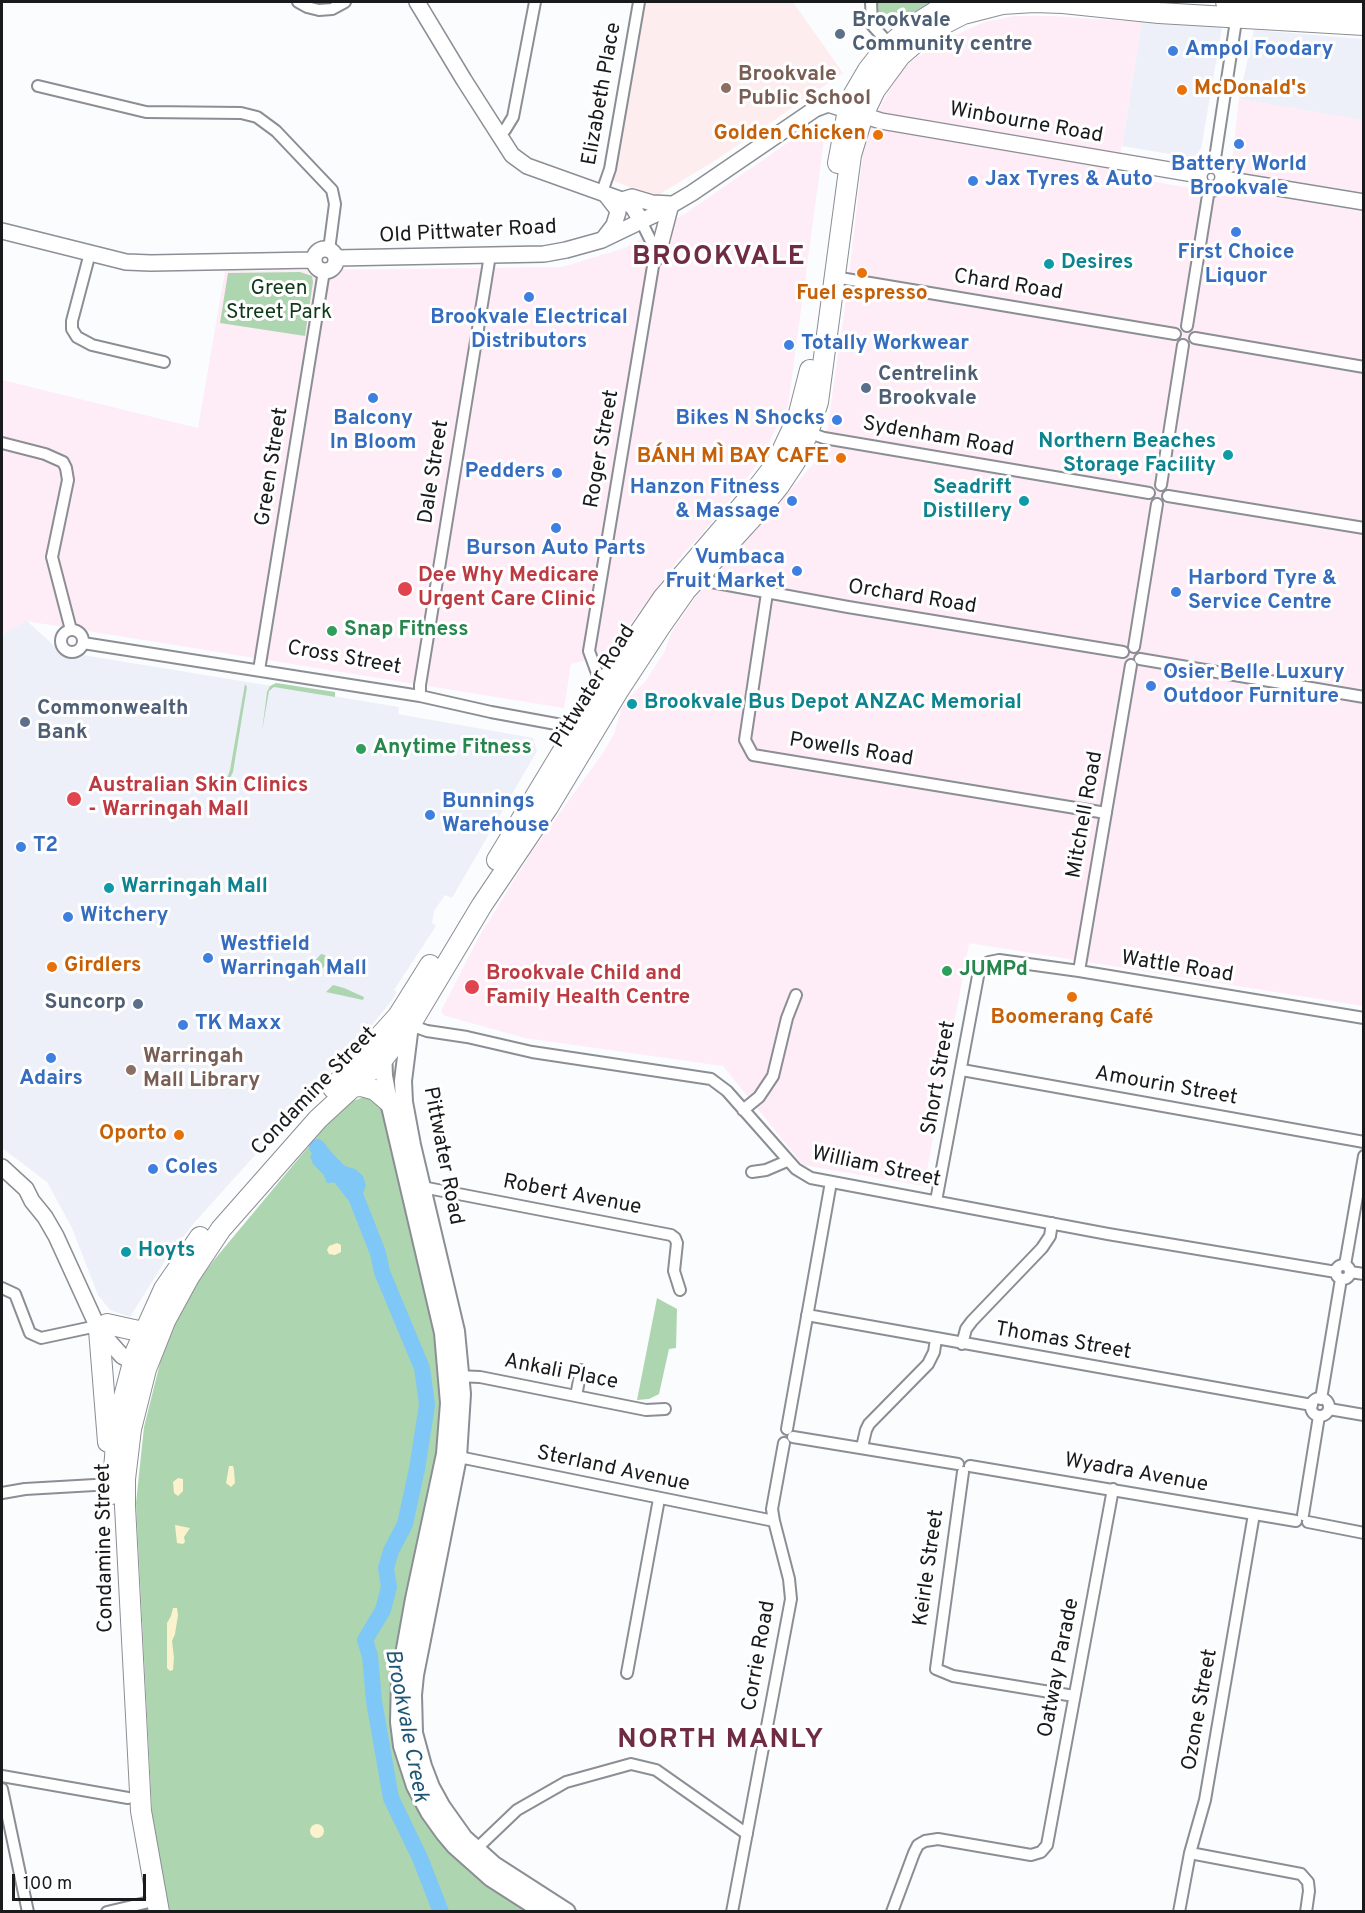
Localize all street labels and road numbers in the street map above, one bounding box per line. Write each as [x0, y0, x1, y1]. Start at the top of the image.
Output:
street label: Elizabeth Place [578, 21, 628, 167]
street label: Winbourne Road [947, 98, 1105, 150]
street label: Old Pittwater Road [379, 216, 557, 250]
street label: Chard Road [952, 265, 1064, 307]
street label: Roger Street [580, 388, 626, 510]
street label: Green Street [251, 406, 295, 528]
street label: Sydenham Road [861, 412, 1015, 464]
street label: Dale Street [414, 418, 456, 526]
street label: Orchard Road [846, 575, 978, 621]
street label: Pittwater Road [546, 621, 642, 753]
street label: Cross Street [285, 637, 403, 681]
street label: Powells Road [787, 729, 915, 773]
street label: Mitchell Road [1062, 750, 1110, 880]
street label: Wattle Road [1119, 947, 1235, 989]
street label: Short Street [918, 1019, 962, 1137]
street label: Condamine Street [247, 1022, 383, 1162]
street label: Amourin Street [1093, 1062, 1239, 1112]
street label: Pittwater Road [416, 1085, 468, 1227]
street label: William Street [809, 1142, 943, 1194]
street label: Robert Avenue [501, 1170, 643, 1222]
street label: Thomas Street [993, 1318, 1133, 1366]
street label: Ankali Place [502, 1350, 620, 1396]
street label: Sterland Avenue [534, 1442, 692, 1498]
street label: Wyadra Avenue [1062, 1449, 1210, 1499]
street label: Condamine Street [92, 1463, 120, 1633]
street label: Keirle Street [909, 1508, 951, 1628]
street label: Oatway Parade [1034, 1596, 1086, 1740]
street label: Corrie Road [738, 1599, 782, 1713]
street label: Ozone Street [1178, 1647, 1224, 1773]

